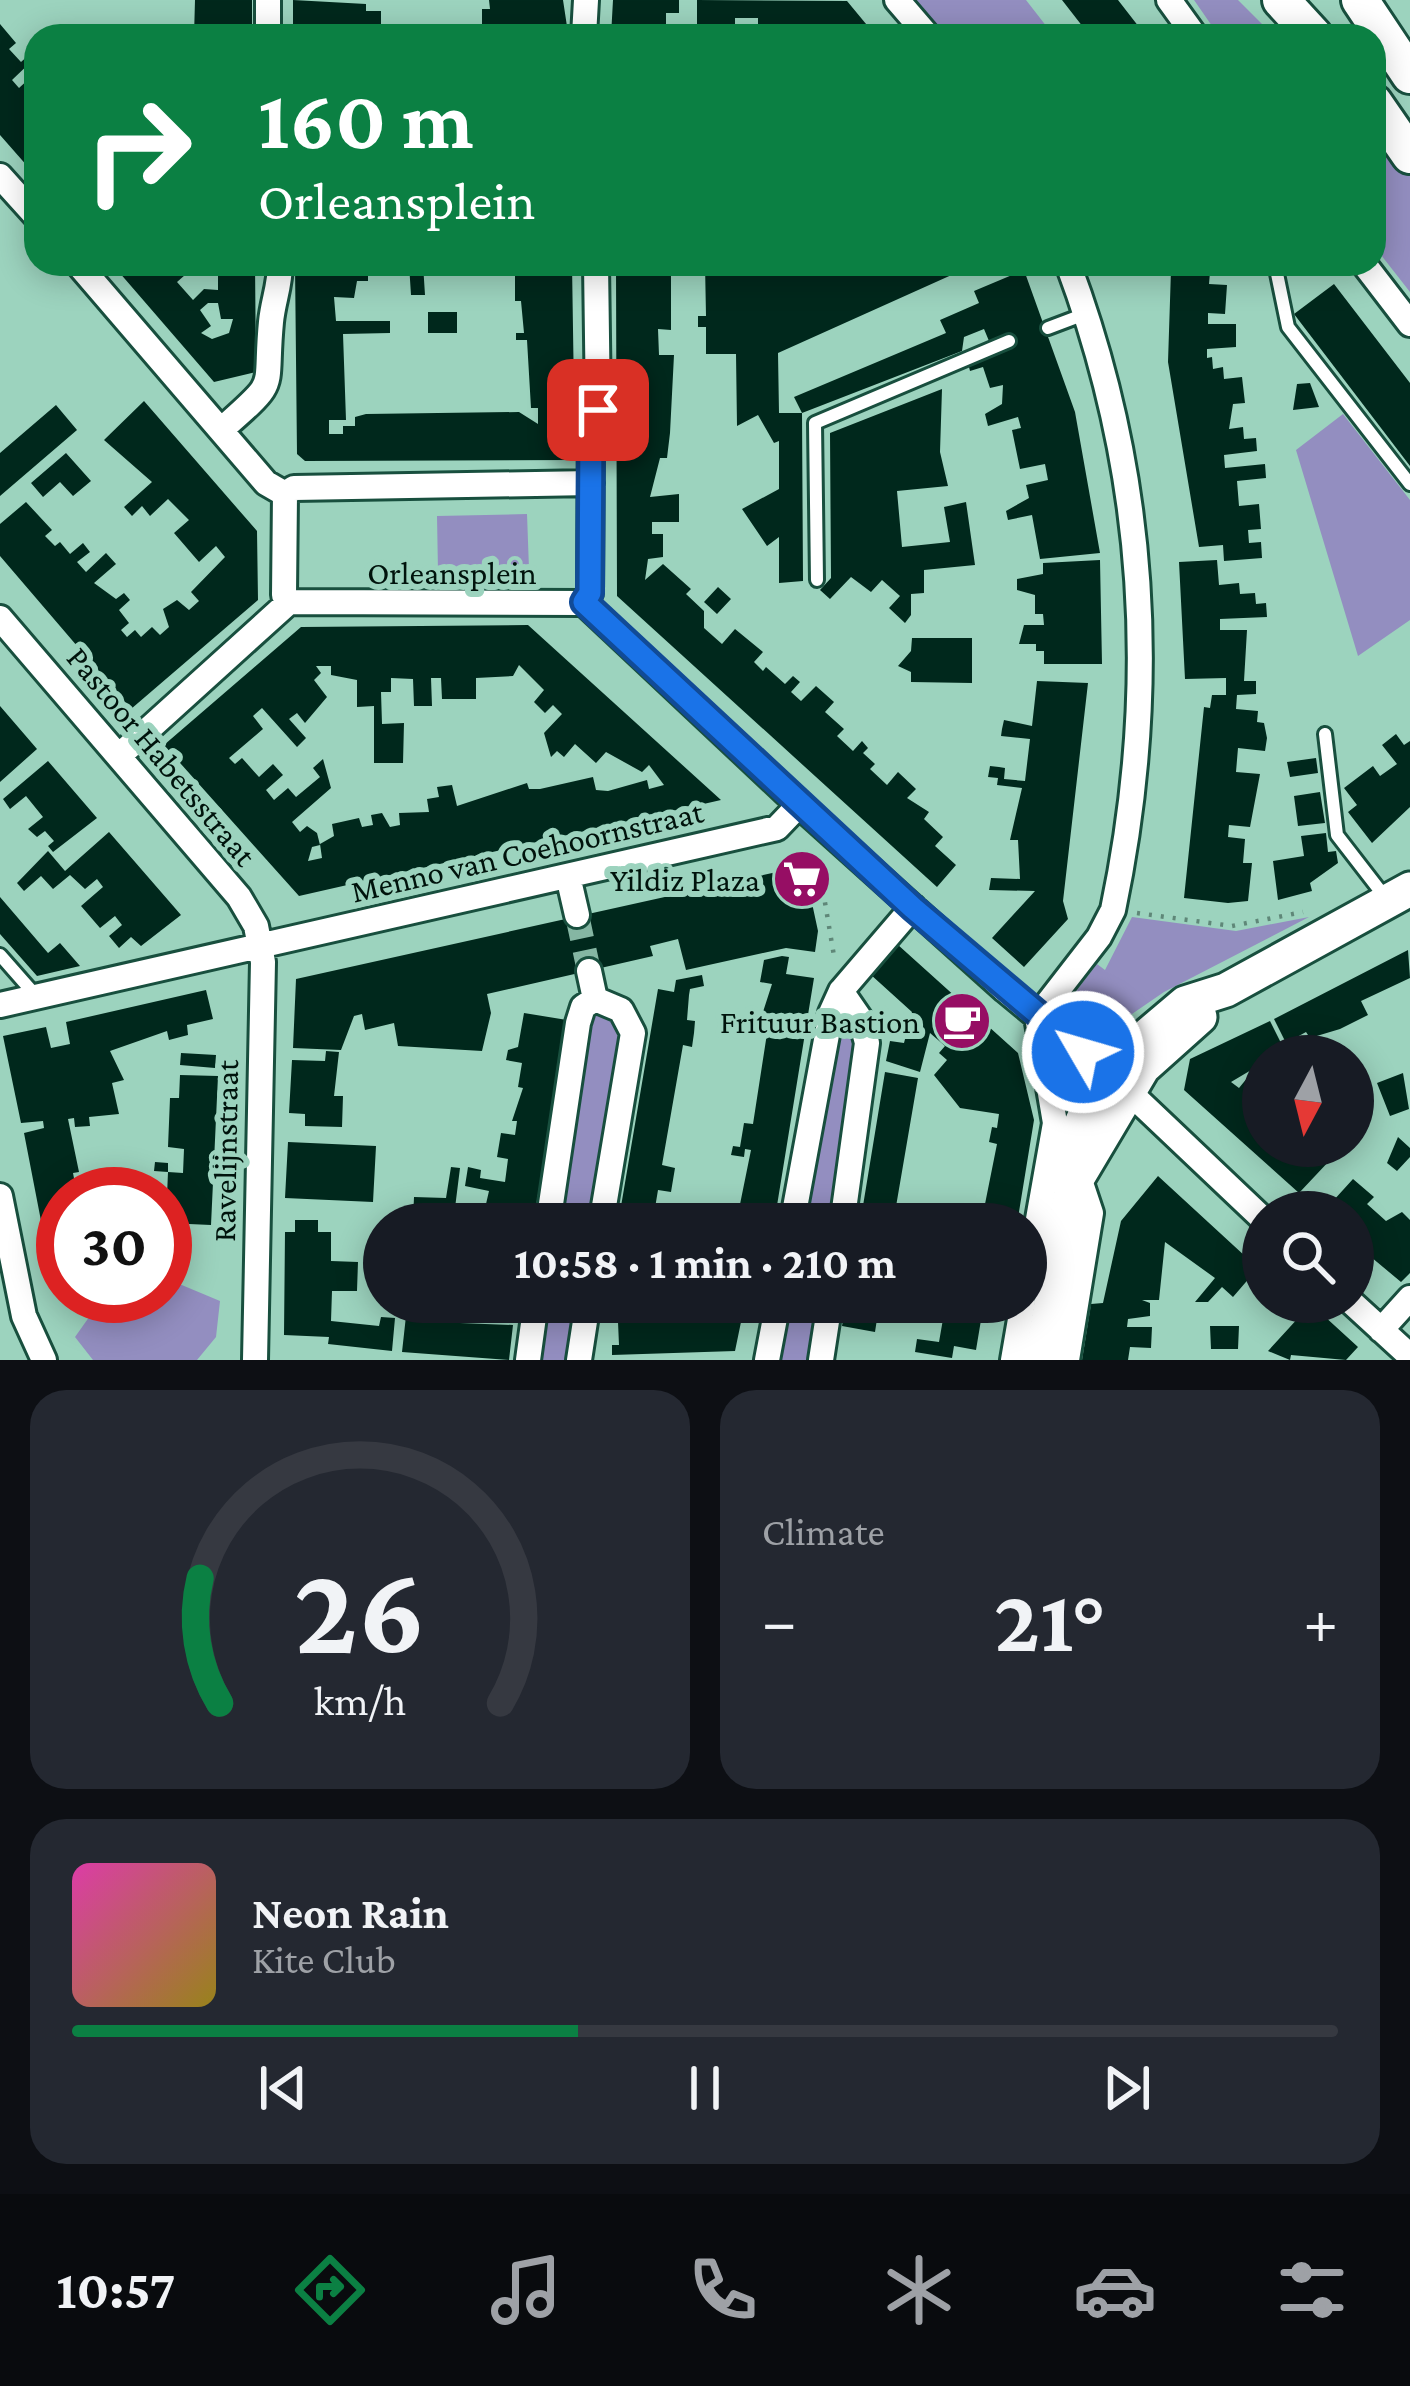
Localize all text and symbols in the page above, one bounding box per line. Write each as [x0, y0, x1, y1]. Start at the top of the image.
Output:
icon: right [60, 72, 216, 228]
text: 160 m [258, 73, 474, 166]
text: Orleansplein [258, 171, 536, 231]
pin [547, 359, 649, 461]
icon: arrive [565, 377, 631, 443]
street label: Orleansplein [367, 554, 537, 591]
street label: Pastoor Habetsstraat [60, 639, 265, 874]
street label: Menno van Coehoornstraat [347, 792, 708, 910]
supermarket icon: Yildiz Plaza [771, 848, 833, 910]
place label: Yildiz Plaza [610, 861, 760, 898]
position arrow [1020, 989, 1146, 1115]
cafe icon: Frituur Bastion [931, 990, 993, 1052]
place label: Frituur Bastion [720, 1003, 920, 1040]
north arrow [1242, 1035, 1374, 1167]
map controls [1242, 1035, 1374, 1323]
street label: Ravelijnstraat [205, 1059, 245, 1242]
speed limit sign: 30 [36, 1167, 192, 1323]
button: search [1242, 1191, 1374, 1323]
text: 10:58 · 1 min · 210 m [514, 1238, 896, 1288]
text: Climate [762, 1510, 885, 1553]
text: 26 [294, 1540, 426, 1679]
text: 21° [994, 1570, 1106, 1670]
text: − [762, 1584, 797, 1657]
text: + [1303, 1584, 1338, 1657]
text: km/h [314, 1676, 406, 1723]
text: Neon Rain [252, 1888, 449, 1938]
text: Kite Club [252, 1938, 396, 1981]
icon: previous [250, 2055, 316, 2121]
icon: pause [672, 2055, 738, 2121]
icon: next [1094, 2055, 1160, 2121]
icon: directions [288, 2248, 372, 2332]
icon: music [484, 2248, 568, 2332]
icon: phone [681, 2248, 765, 2332]
icon: climate [877, 2248, 961, 2332]
icon: car [1073, 2248, 1157, 2332]
icon: filters [1270, 2248, 1354, 2332]
text: 10:57 [56, 2260, 176, 2320]

